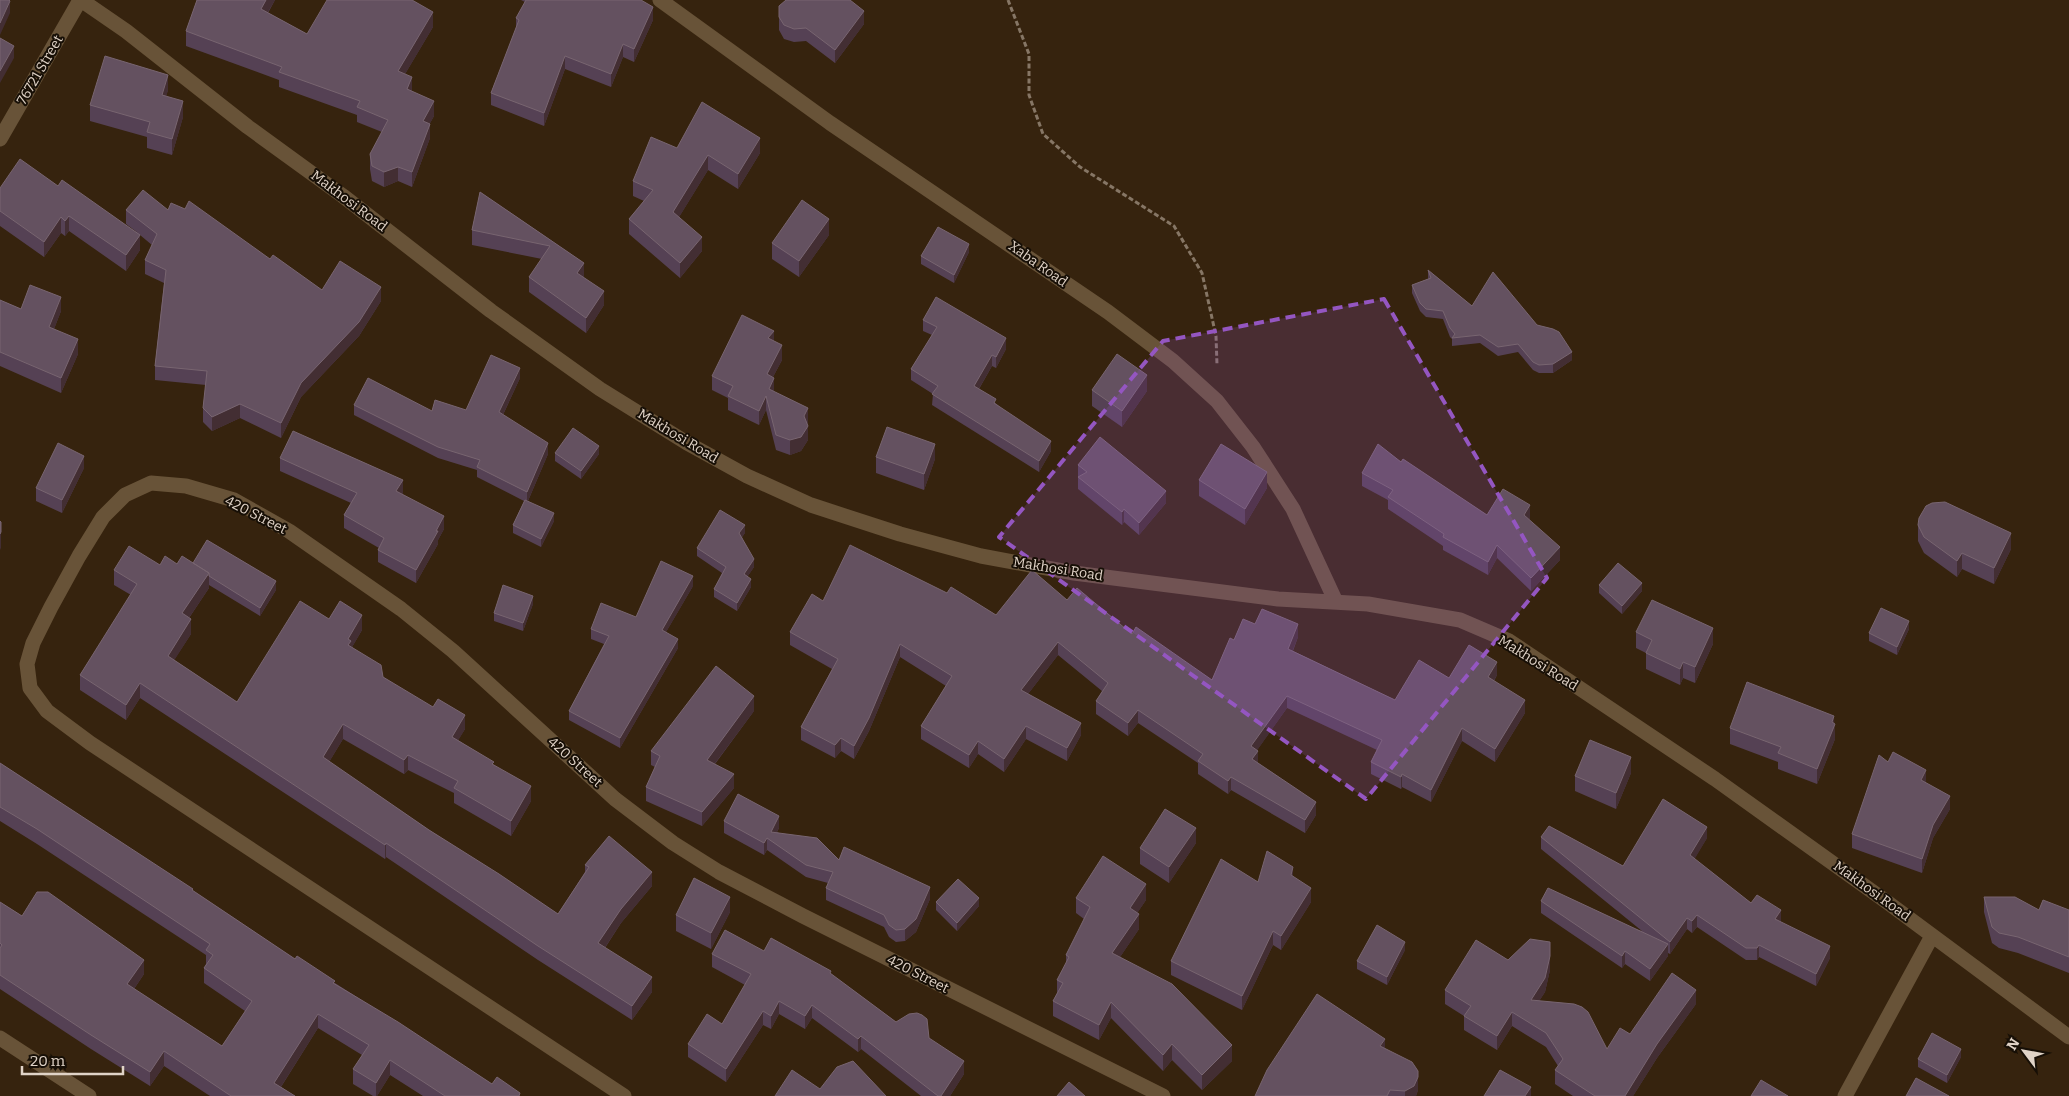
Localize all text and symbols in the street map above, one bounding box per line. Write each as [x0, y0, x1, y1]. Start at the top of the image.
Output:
street label: 76721 Street [13, 32, 67, 108]
street label: Makhosi Road [308, 167, 390, 235]
street label: Xaba Road [1005, 237, 1071, 291]
street label: Makhosi Road [635, 405, 721, 467]
street label: 420 Street [222, 492, 290, 538]
street label: Makhosi Road [1012, 553, 1104, 585]
street label: Makhosi Road [1495, 632, 1581, 694]
street label: 420 Street [544, 733, 606, 791]
street label: Makhosi Road [1830, 857, 1914, 925]
street label: 420 Street [884, 951, 952, 997]
north arrow [1999, 1026, 2049, 1076]
text: N [2003, 1035, 2024, 1053]
scale bar [22, 1044, 124, 1076]
text: 20 m [30, 1052, 66, 1070]

